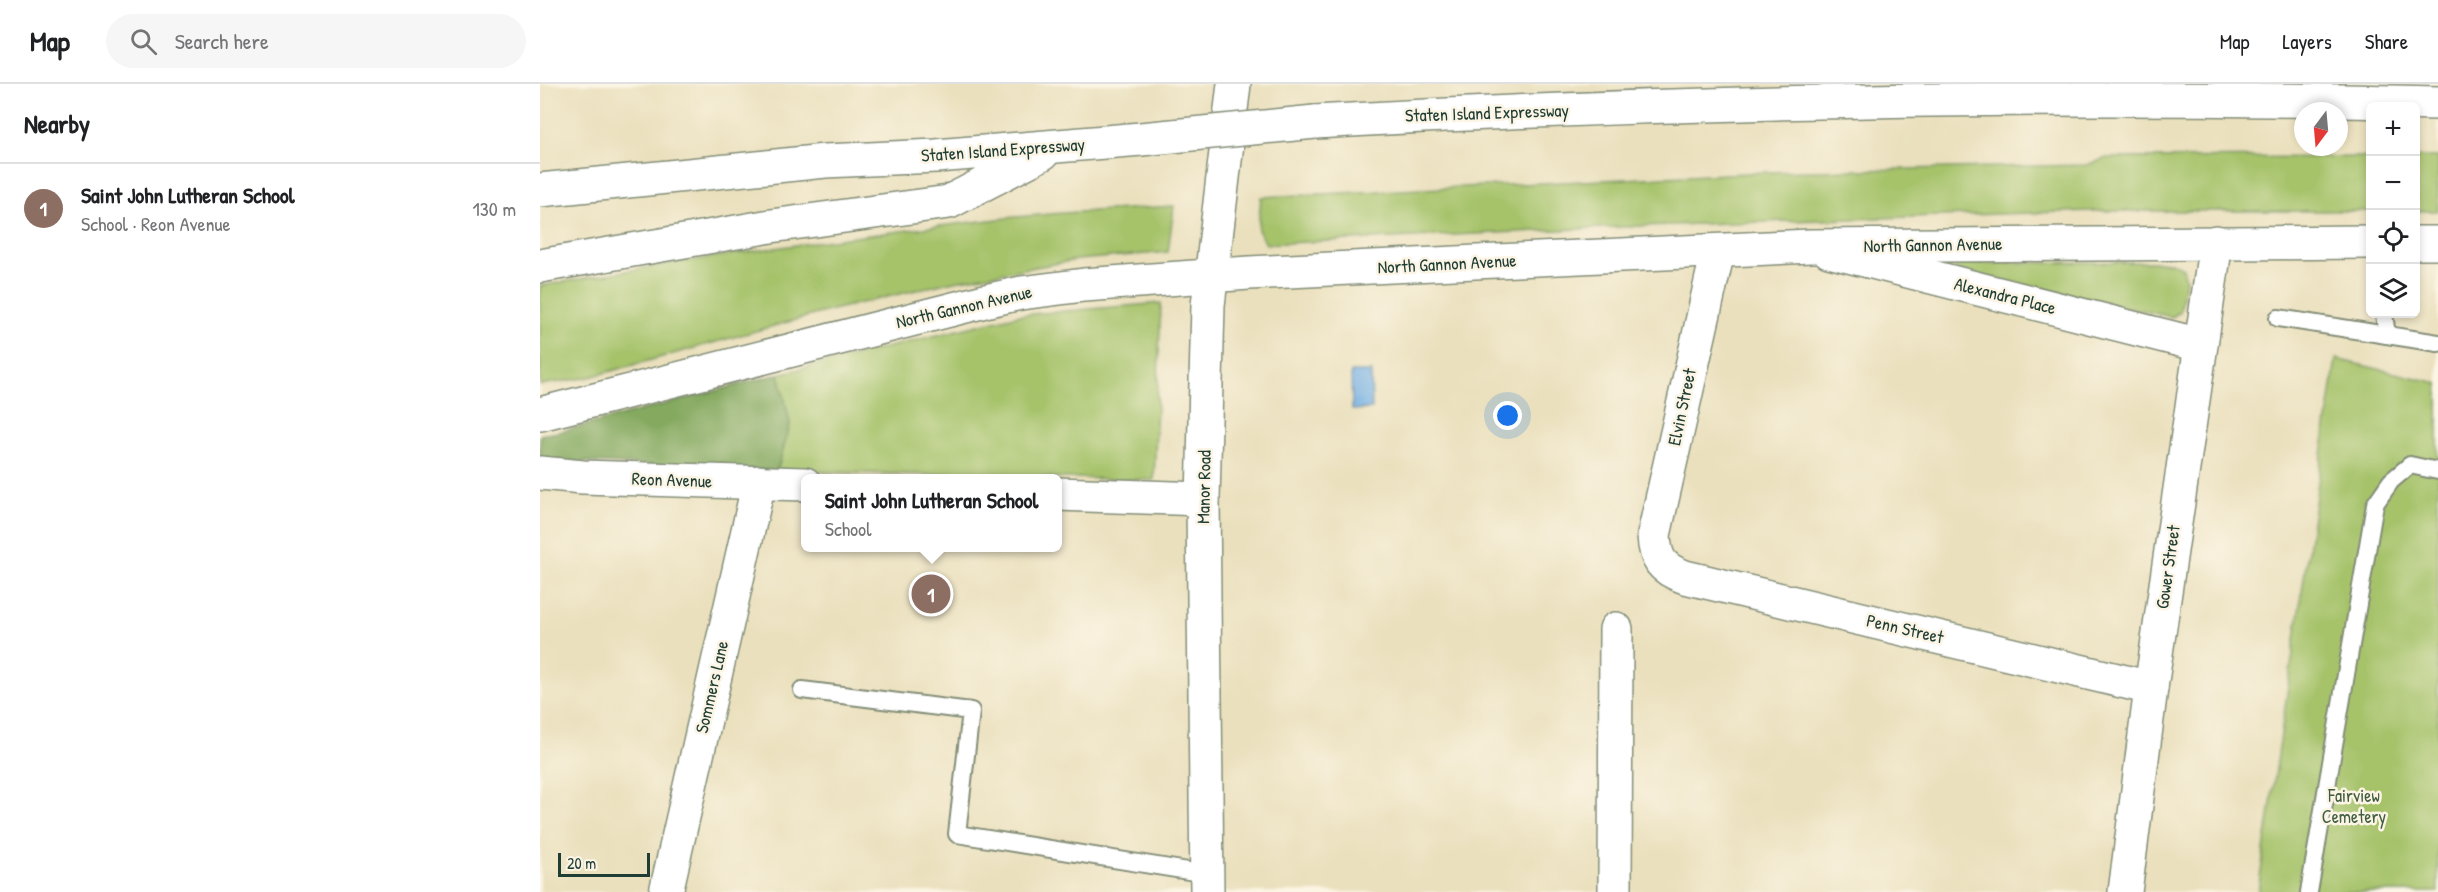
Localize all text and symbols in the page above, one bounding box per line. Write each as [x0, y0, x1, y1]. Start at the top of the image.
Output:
search box [106, 14, 526, 68]
text: Map [30, 22, 70, 60]
icon: search [127, 25, 160, 58]
text: Search here [175, 26, 269, 56]
text: Map [2220, 27, 2249, 56]
text: Layers [2282, 27, 2332, 56]
text: Share [2365, 27, 2408, 56]
street label: Staten Island Expressway [1405, 97, 1570, 128]
north arrow [2294, 102, 2348, 156]
map controls [2366, 102, 2420, 318]
button: + [2366, 102, 2420, 156]
text: Nearby [24, 106, 90, 141]
street label: Staten Island Expressway [920, 131, 1086, 168]
button: − [2366, 156, 2420, 210]
text: Saint John Lutheran School [81, 180, 295, 210]
text: 1 [40, 195, 47, 222]
text: 130 m [473, 195, 516, 222]
text: School · Reon Avenue [81, 210, 230, 237]
button: locate [2366, 210, 2420, 264]
street label: North Gannon Avenue [1863, 231, 2003, 258]
street label: North Gannon Avenue [1377, 247, 1517, 280]
button: layers [2366, 264, 2420, 318]
street label: Alexandra Place [1952, 271, 2059, 320]
street label: North Gannon Avenue [893, 279, 1034, 334]
street label: Elvin Street [1661, 365, 1702, 448]
your location [1493, 401, 1522, 430]
street label: Manor Road [1190, 450, 1217, 524]
street label: Reon Avenue [631, 466, 713, 493]
popup [801, 474, 1062, 552]
text: Saint John Lutheran School [825, 485, 1038, 515]
text: School [825, 515, 871, 542]
street label: Gower Street [2149, 523, 2186, 610]
pin: 1 [912, 572, 950, 616]
street label: Penn Street [1864, 608, 1947, 650]
street label: Sommers Lane [689, 638, 734, 736]
park label: Fairview Cemetery [2322, 783, 2387, 829]
scale bar [558, 850, 650, 878]
text: 20 m [567, 852, 596, 874]

